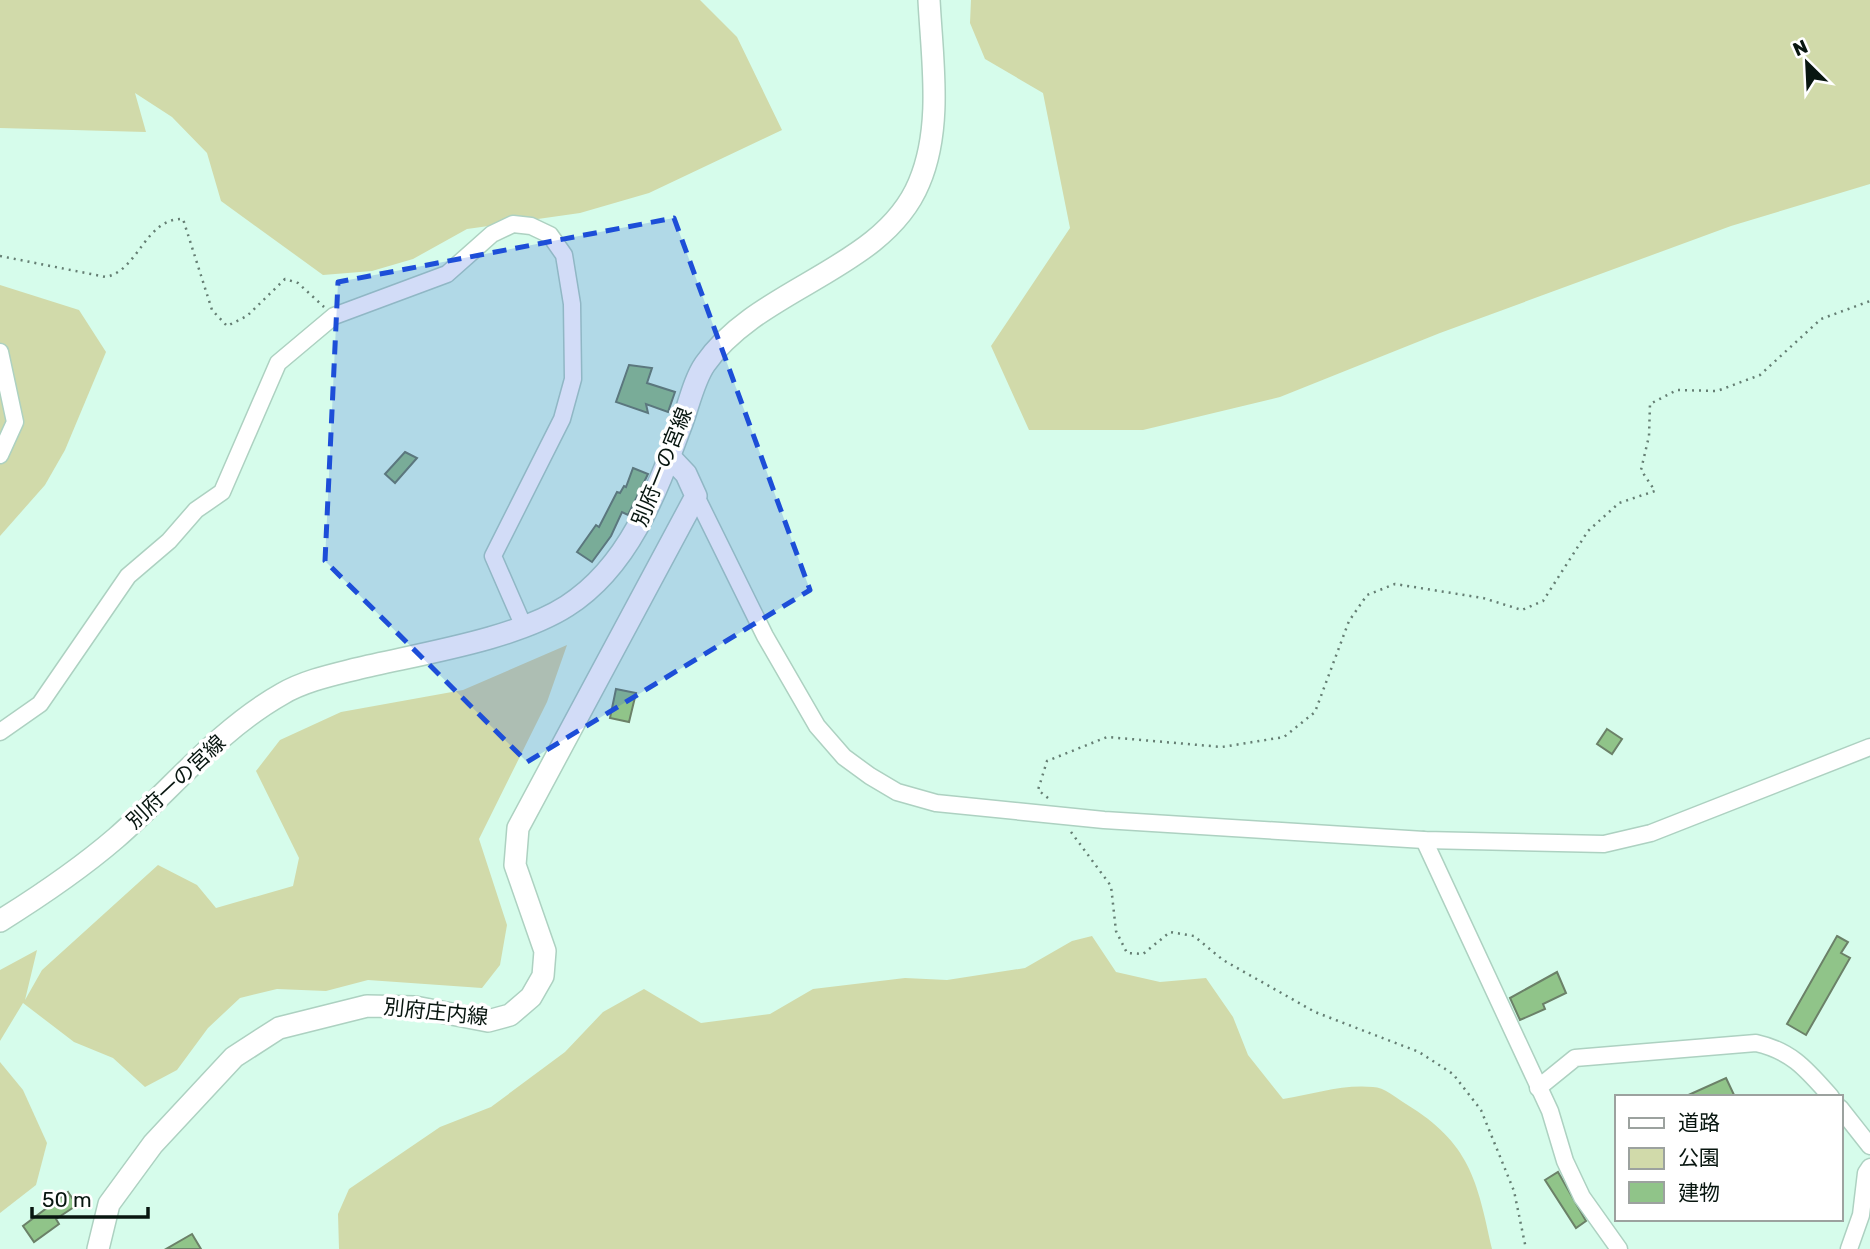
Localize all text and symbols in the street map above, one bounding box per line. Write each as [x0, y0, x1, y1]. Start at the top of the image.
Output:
north arrow [1772, 28, 1842, 98]
text: N [1789, 35, 1811, 61]
street label: 別府一の宮線 [626, 404, 697, 530]
street label: 別府一の宮線 [121, 730, 230, 834]
street label: 別府庄内線 [383, 994, 490, 1029]
legend [1615, 1095, 1842, 1221]
text: 道路 [1678, 1110, 1720, 1135]
text: 公園 [1678, 1145, 1720, 1170]
scale bar [32, 1176, 147, 1220]
text: 建物 [1678, 1180, 1720, 1205]
text: 50 m [42, 1187, 92, 1212]

